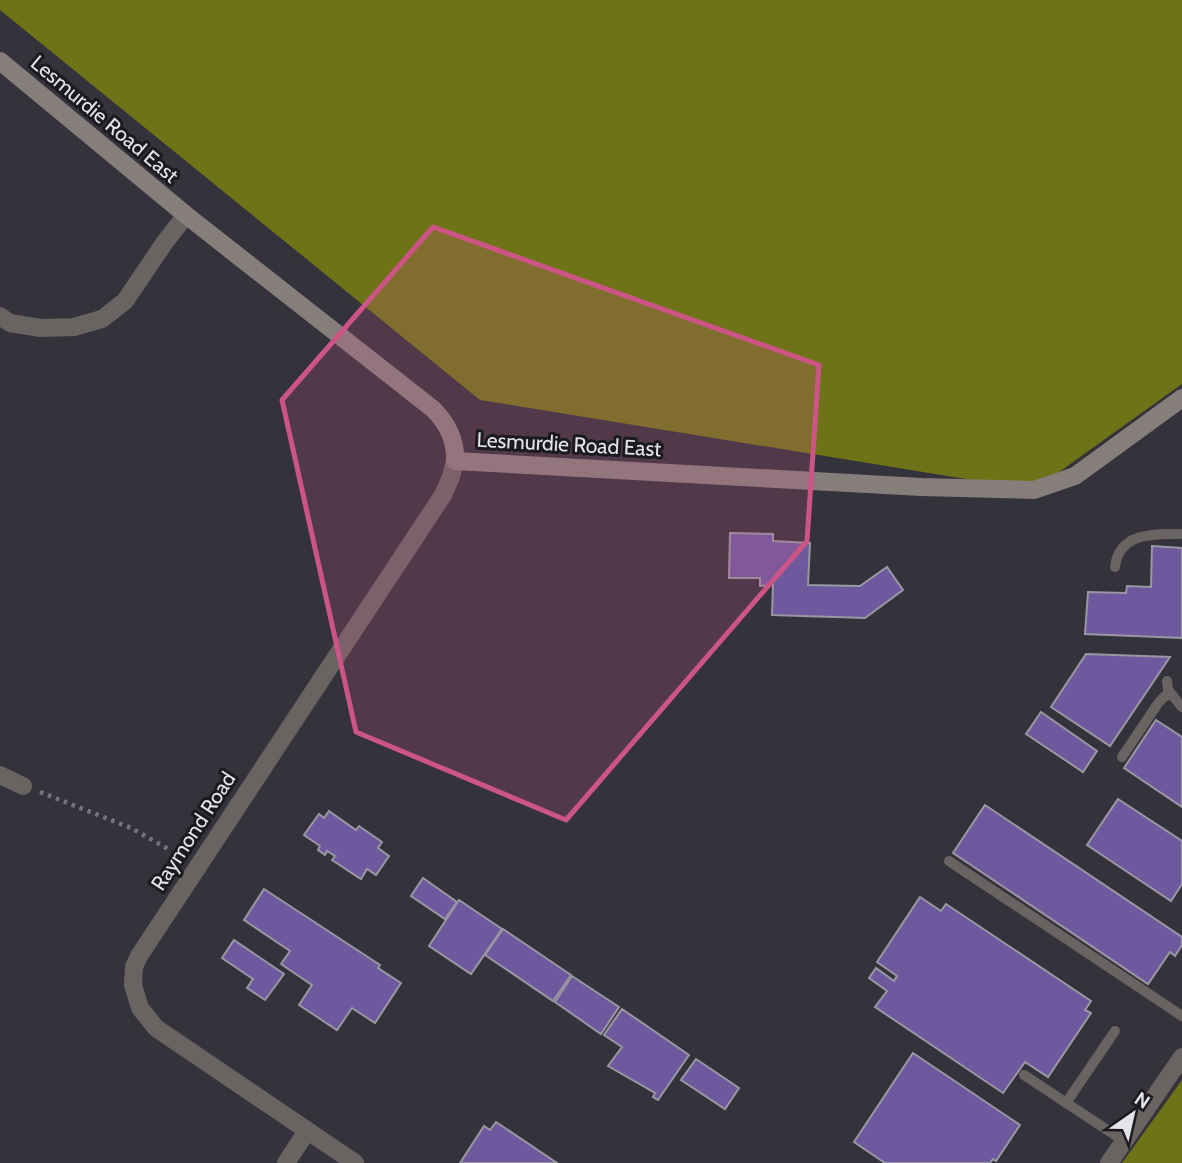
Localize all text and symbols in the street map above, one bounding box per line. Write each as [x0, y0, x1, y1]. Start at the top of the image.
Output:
street label: Lesmurdie Road East [26, 50, 184, 188]
street label: Lesmurdie Road East [476, 427, 662, 461]
street label: Raymond Road [145, 767, 241, 895]
north arrow [1098, 1079, 1168, 1149]
text: N [1130, 1087, 1154, 1114]

